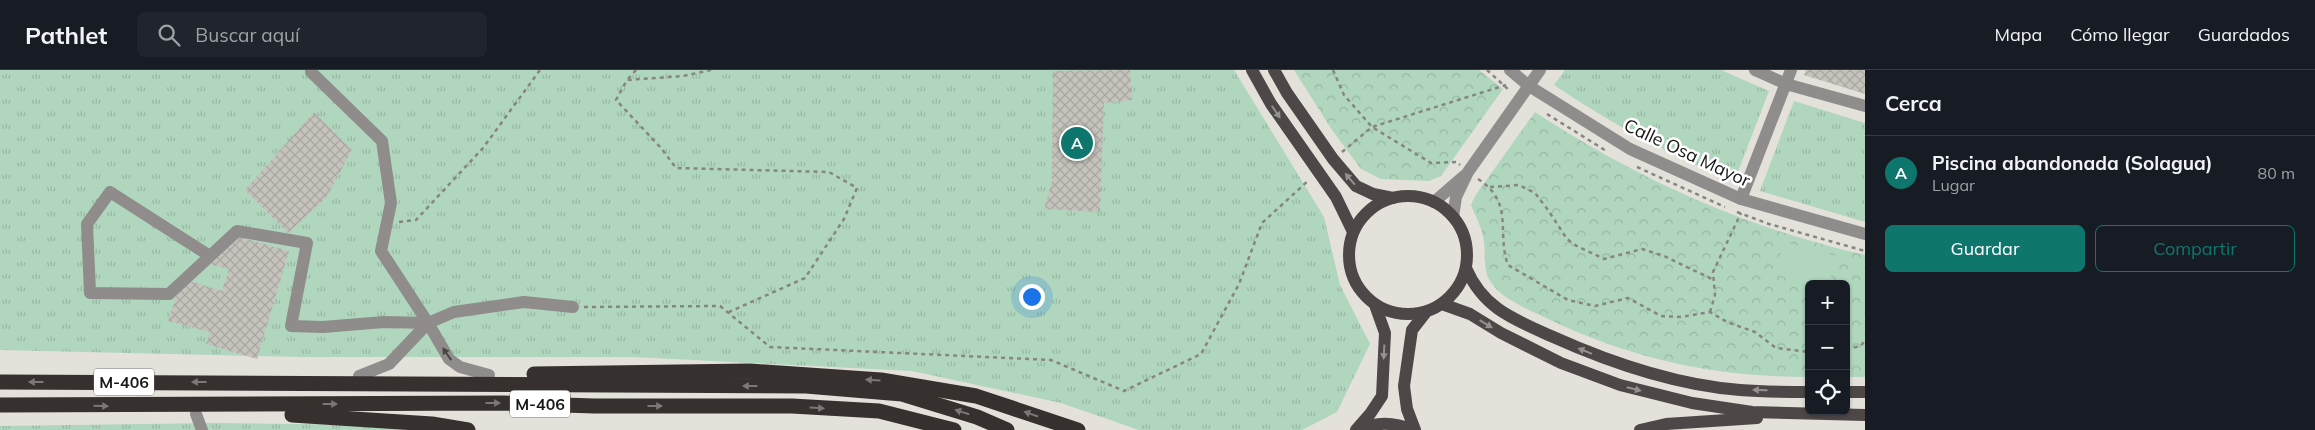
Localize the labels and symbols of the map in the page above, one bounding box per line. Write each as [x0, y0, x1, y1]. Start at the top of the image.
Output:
one-way arrow [1271, 105, 1281, 119]
street label: Calle Osa Mayor [1620, 113, 1754, 192]
pin: A [1061, 124, 1093, 162]
one-way arrow [1344, 172, 1355, 185]
your location [1019, 284, 1045, 310]
one-way arrow [1479, 319, 1492, 328]
one-way arrow [1380, 344, 1388, 360]
one-way arrow [442, 347, 452, 361]
one-way arrow [1577, 347, 1592, 355]
road number: M-406 [94, 368, 154, 396]
one-way arrow [865, 375, 881, 383]
one-way arrow [28, 378, 44, 386]
one-way arrow [191, 378, 207, 386]
one-way arrow [742, 382, 758, 390]
one-way arrow [1627, 385, 1642, 393]
one-way arrow [1752, 386, 1768, 394]
road number: M-406 [510, 390, 570, 418]
one-way arrow [485, 399, 501, 407]
one-way arrow [322, 400, 338, 408]
one-way arrow [93, 402, 109, 410]
one-way arrow [647, 402, 663, 410]
one-way arrow [810, 404, 826, 412]
one-way arrow [954, 408, 969, 416]
one-way arrow [1024, 410, 1039, 417]

